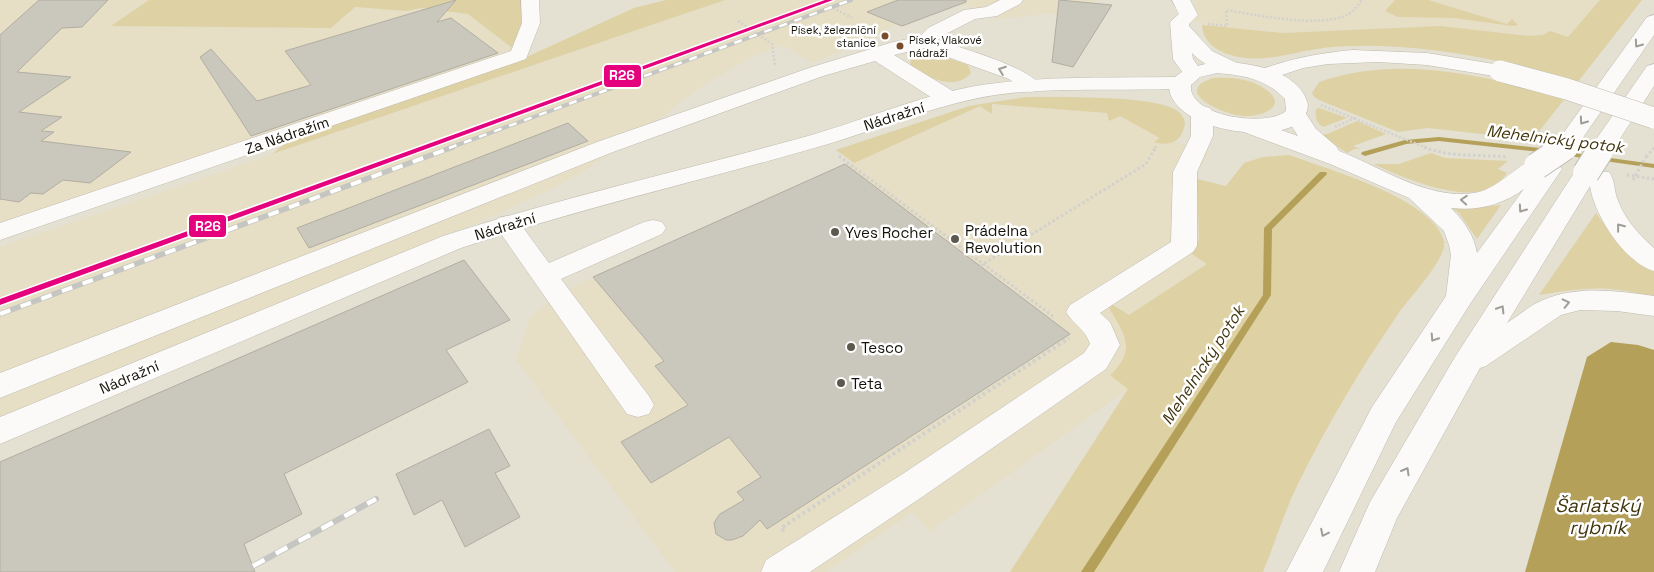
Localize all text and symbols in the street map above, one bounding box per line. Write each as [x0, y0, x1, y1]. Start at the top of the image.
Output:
place label: Písek, železniční stanice [791, 23, 876, 50]
marker: Písek, železniční stanice [880, 31, 890, 41]
place label: Písek, Vlakové nádraží [909, 33, 982, 60]
one-way arrow [1635, 38, 1644, 48]
marker: Písek, Vlakové nádraží [895, 41, 905, 51]
line badge: R26 [603, 64, 642, 88]
text: R26 [609, 66, 635, 84]
one-way arrow [998, 66, 1006, 76]
street label: Nádražní [861, 97, 927, 135]
street label: Za Nádražím [242, 112, 332, 158]
one-way arrow [1580, 115, 1589, 125]
water label: Mehelnický potok [1485, 120, 1627, 158]
one-way arrow [1459, 195, 1467, 206]
one-way arrow [1519, 203, 1528, 212]
street label: Nádražní [472, 208, 538, 244]
line badge: R26 [188, 214, 227, 238]
text: R26 [195, 217, 221, 235]
place label: Prádelna Revolution [965, 221, 1042, 257]
place label: Yves Rocher [845, 223, 933, 242]
one-way arrow [1618, 224, 1626, 233]
marker: Yves Rocher [829, 226, 841, 238]
marker: Prádelna Revolution [949, 233, 961, 245]
one-way arrow [1562, 298, 1571, 309]
water label: Mehelnický potok [1157, 300, 1251, 428]
one-way arrow [1495, 305, 1504, 314]
one-way arrow [1431, 333, 1440, 342]
place label: Tesco [861, 338, 903, 357]
marker: Tesco [845, 341, 857, 353]
street label: Nádražní [96, 356, 162, 398]
place label: Teta [851, 374, 883, 393]
marker: Teta [835, 377, 847, 389]
one-way arrow [1399, 467, 1409, 476]
water label: Šarlatský rybník [1555, 493, 1642, 540]
one-way arrow [1320, 528, 1330, 537]

